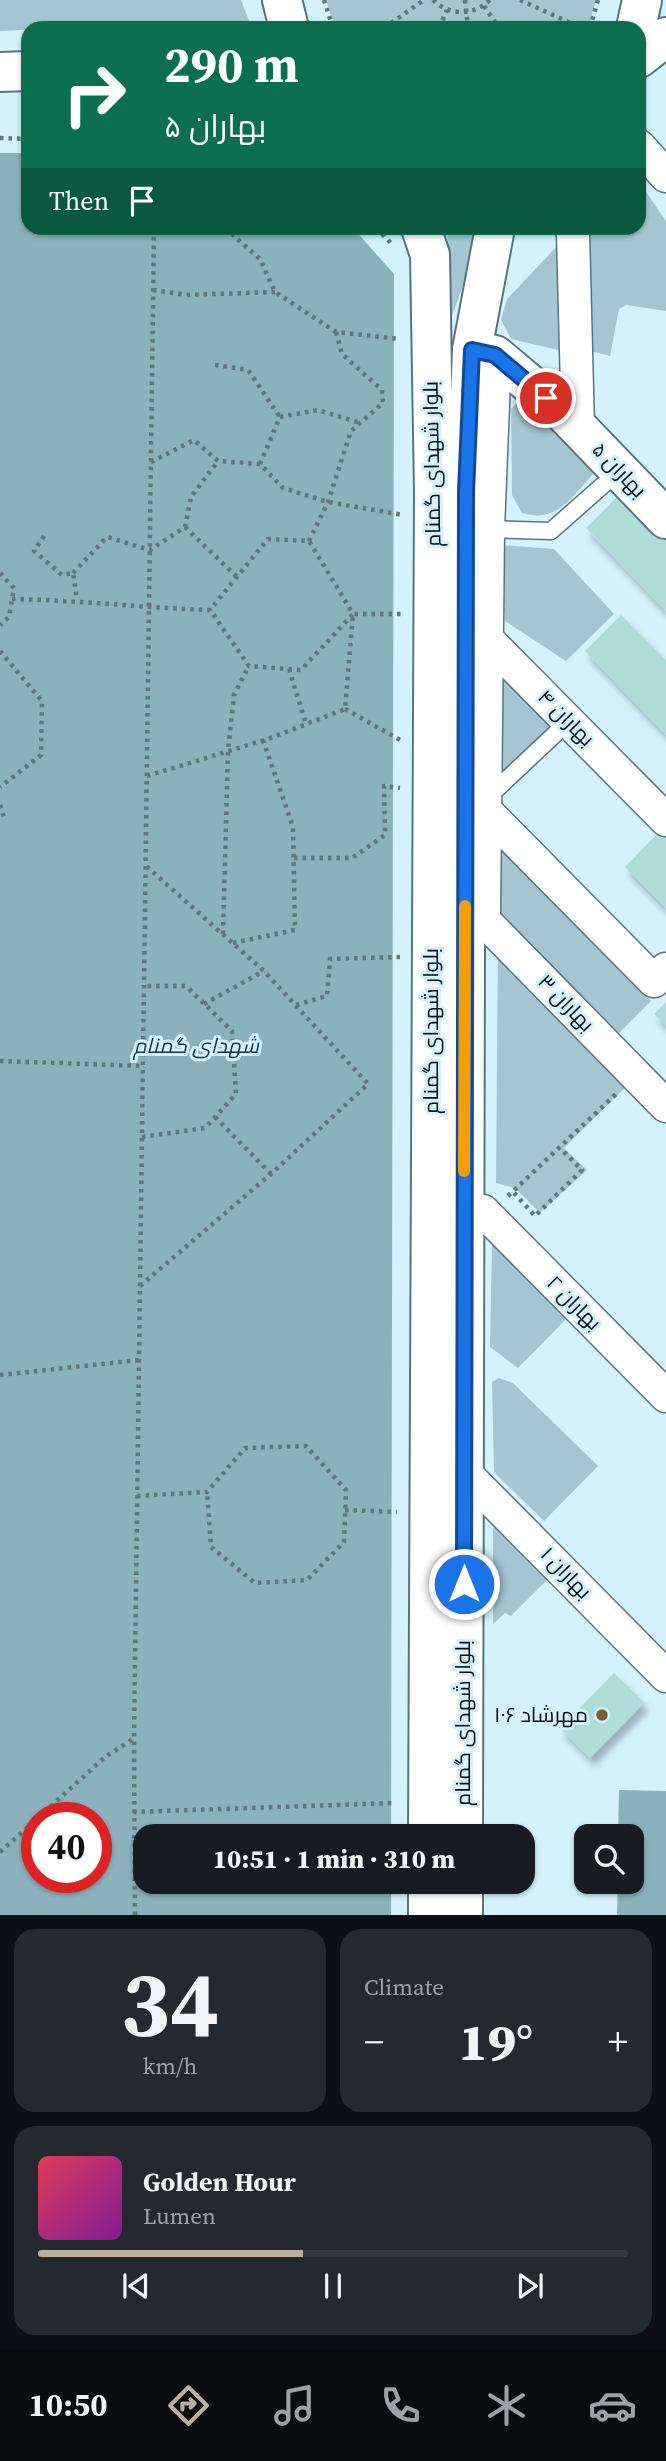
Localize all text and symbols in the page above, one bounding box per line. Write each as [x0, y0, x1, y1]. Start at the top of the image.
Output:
text: 290 m [164, 31, 299, 98]
icon: right [49, 49, 140, 140]
text: بهاران ۵ [164, 104, 266, 148]
icon: arrive [123, 182, 161, 220]
text: Then [49, 183, 109, 219]
pin [516, 368, 576, 428]
icon: arrive [527, 379, 565, 417]
street label: بلوار شهدای گمنام [416, 381, 447, 547]
street label: بهاران ۵ [586, 435, 653, 504]
street label: بهاران ۴ [531, 683, 601, 753]
street label: بلوار شهدای گمنام [416, 948, 445, 1114]
street label: بهاران ۳ [532, 967, 601, 1038]
park label: شهدای گمنام [132, 1031, 259, 1060]
street label: بهاران ۲ [540, 1269, 608, 1337]
street label: بهاران ۱ [534, 1540, 598, 1605]
position arrow [427, 1547, 501, 1621]
street label: بلوار شهدای گمنام [448, 1640, 477, 1806]
place label: مهرشاد ۱۰۶ [494, 1700, 588, 1729]
marker: مهرشاد ۱۰۶ [594, 1707, 610, 1723]
speed limit sign: 40 [21, 1802, 112, 1893]
map controls [574, 1824, 644, 1894]
button: search [574, 1824, 644, 1894]
text: 10:51 · 1 min · 310 m [213, 1841, 455, 1877]
text: 34 [121, 1942, 219, 2066]
text: Climate [364, 1971, 444, 2003]
text: 19° [459, 2006, 533, 2077]
text: − [364, 2016, 384, 2068]
text: + [608, 2016, 628, 2068]
text: km/h [143, 2050, 197, 2082]
text: Golden Hour [143, 2164, 296, 2200]
text: Lumen [143, 2200, 216, 2232]
icon: previous [117, 2267, 155, 2305]
icon: pause [314, 2267, 352, 2305]
icon: next [511, 2267, 549, 2305]
icon: directions [164, 2381, 213, 2430]
icon: music [270, 2381, 319, 2430]
icon: phone [376, 2381, 425, 2430]
icon: climate [482, 2381, 531, 2430]
icon: car [588, 2381, 637, 2430]
text: 10:50 [29, 2383, 107, 2427]

